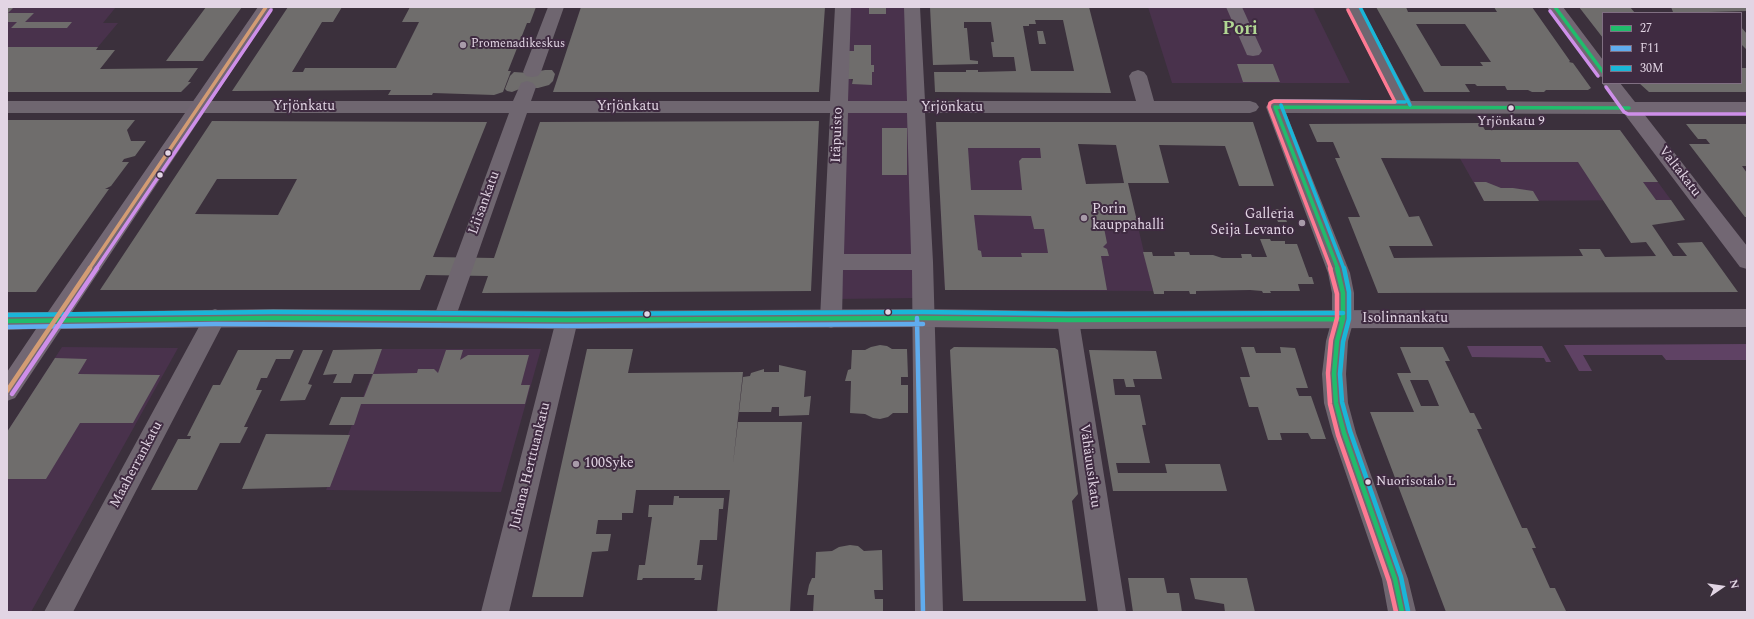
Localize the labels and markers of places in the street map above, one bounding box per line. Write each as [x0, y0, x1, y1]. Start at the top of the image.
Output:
place label: Promenadikeskus [471, 38, 565, 52]
marker: Promenadikeskus [458, 40, 468, 50]
marker: Yrjönkatu 9 [1506, 103, 1516, 113]
place label: Yrjönkatu 9 [1477, 114, 1545, 130]
unlabelled marker [163, 148, 173, 158]
unlabelled marker [155, 170, 165, 180]
place label: Porin kauppahalli [1092, 202, 1164, 234]
place label: Galleria Seija Levanto [1211, 207, 1294, 240]
marker: Porin kauppahalli [1079, 213, 1089, 223]
marker: Galleria Seija Levanto [1297, 218, 1307, 228]
unlabelled marker [883, 307, 893, 317]
unlabelled marker [642, 309, 652, 319]
place label: 100Syke [584, 456, 634, 472]
marker: 100Syke [571, 459, 581, 469]
place label: Nuorisotalo L [1376, 474, 1456, 490]
marker: Nuorisotalo L [1363, 477, 1373, 487]

